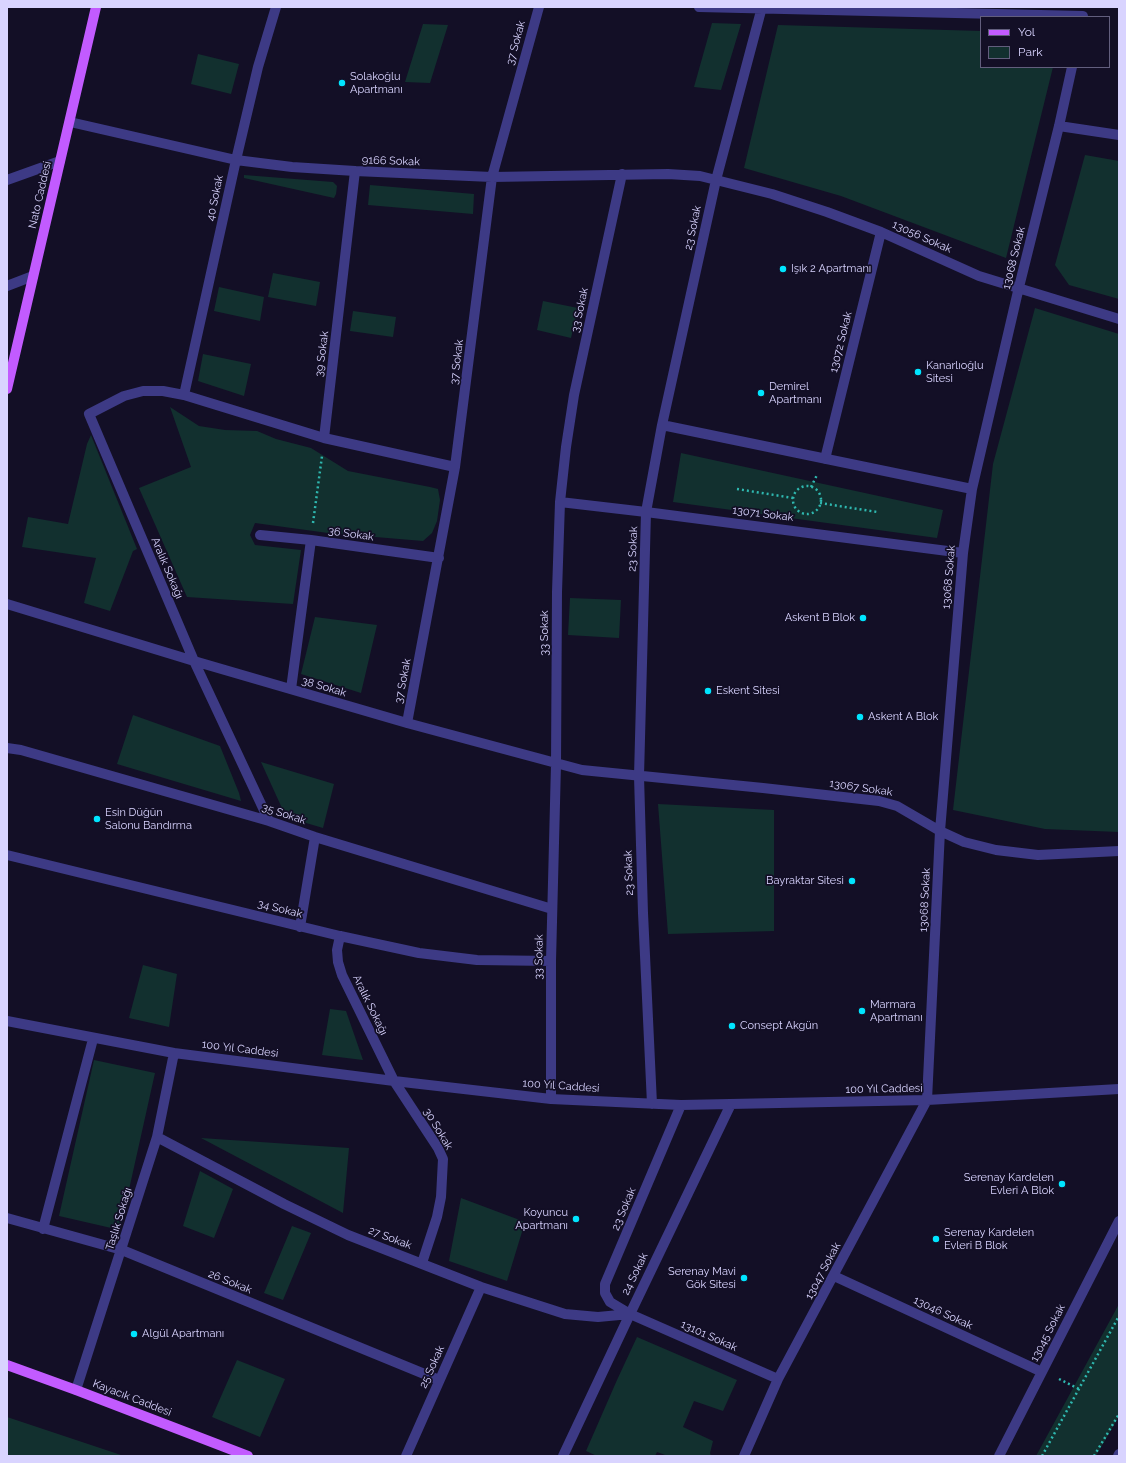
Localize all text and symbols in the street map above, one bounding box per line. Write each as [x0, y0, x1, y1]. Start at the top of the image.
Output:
legend [980, 16, 1110, 68]
street label: 37 Sokak [504, 19, 528, 67]
text: Yol [1018, 25, 1035, 39]
text: Park [1018, 45, 1043, 59]
place label: Solakoğlu Apartmanı [350, 70, 403, 96]
marker: Solakoğlu Apartmanı [337, 78, 347, 88]
street label: 9166 Sokak [362, 153, 420, 169]
street label: Nato Caddesi [26, 160, 54, 230]
street label: 40 Sokak [204, 174, 226, 222]
street label: 23 Sokak [682, 204, 704, 252]
street label: 13056 Sokak [890, 218, 954, 256]
street label: 13068 Sokak [1000, 225, 1028, 291]
place label: Işık 2 Apartmanı [791, 262, 871, 276]
marker: Işık 2 Apartmanı [778, 264, 788, 274]
street label: 33 Sokak [569, 286, 591, 334]
street label: 13072 Sokak [827, 310, 855, 374]
street label: 39 Sokak [313, 330, 331, 378]
street label: 37 Sokak [448, 339, 466, 385]
place label: Kanarlıoğlu Sitesi [926, 359, 984, 385]
marker: Kanarlıoğlu Sitesi [913, 367, 923, 377]
place label: Demirel Apartmanı [769, 380, 822, 406]
marker: Demirel Apartmanı [756, 388, 766, 398]
street label: 13071 Sokak [732, 504, 794, 524]
street label: 36 Sokak [327, 524, 375, 544]
street label: 23 Sokak [626, 526, 640, 572]
street label: Aralık Sokağı [148, 535, 186, 601]
street label: 13068 Sokak [940, 544, 958, 610]
street label: 33 Sokak [538, 610, 552, 656]
place label: Askent B Blok [785, 611, 855, 625]
marker: Askent B Blok [858, 613, 868, 623]
street label: 37 Sokak [392, 657, 414, 705]
street label: 38 Sokak [300, 674, 348, 700]
place label: Eskent Sitesi [716, 684, 780, 698]
marker: Eskent Sitesi [703, 686, 713, 696]
place label: Askent A Blok [868, 710, 938, 724]
marker: Askent A Blok [855, 712, 865, 722]
street label: 13067 Sokak [829, 777, 893, 799]
street label: 35 Sokak [260, 801, 308, 827]
place label: Esin Düğün Salonu Bandırma [105, 806, 192, 832]
marker: Esin Düğün Salonu Bandırma [92, 814, 102, 824]
street label: 23 Sokak [622, 850, 636, 896]
street label: 13068 Sokak [917, 868, 933, 932]
place label: Bayraktar Sitesi [766, 874, 844, 888]
marker: Bayraktar Sitesi [847, 876, 857, 886]
street label: 34 Sokak [256, 897, 304, 921]
street label: 33 Sokak [532, 934, 546, 980]
street label: Aralık Sokağı [350, 973, 390, 1037]
place label: Marmara Apartmanı [870, 998, 923, 1024]
marker: Marmara Apartmanı [857, 1006, 867, 1016]
place label: Consept Akgün [740, 1019, 818, 1033]
marker: Consept Akgün [727, 1021, 737, 1031]
street label: 100 Yıl Caddesi [201, 1038, 279, 1060]
street label: 100 Yıl Caddesi [522, 1077, 600, 1095]
street label: 100 Yıl Caddesi [845, 1082, 923, 1096]
street label: 30 Sokak [420, 1106, 456, 1152]
place label: Serenay Kardelen Evleri A Blok [964, 1171, 1054, 1197]
marker: Serenay Kardelen Evleri A Blok [1057, 1179, 1067, 1189]
street label: Taşlık Sokağı [103, 1186, 135, 1252]
street label: 23 Sokak [609, 1186, 639, 1232]
place label: Koyuncu Apartmanı [515, 1206, 568, 1232]
marker: Koyuncu Apartmanı [571, 1214, 581, 1224]
street label: 27 Sokak [367, 1224, 413, 1252]
place label: Serenay Kardelen Evleri B Blok [944, 1226, 1034, 1252]
marker: Serenay Kardelen Evleri B Blok [931, 1234, 941, 1244]
street label: 13047 Sokak [802, 1240, 844, 1302]
street label: 24 Sokak [619, 1251, 651, 1297]
place label: Serenay Mavi Gök Sitesi [668, 1265, 736, 1291]
street label: 26 Sokak [206, 1267, 254, 1297]
marker: Serenay Mavi Gök Sitesi [739, 1273, 749, 1283]
street label: 13046 Sokak [911, 1294, 975, 1332]
street label: 13045 Sokak [1028, 1302, 1068, 1364]
street label: 13101 Sokak [679, 1318, 739, 1354]
place label: Algül Apartmanı [142, 1327, 224, 1341]
marker: Algül Apartmanı [129, 1329, 139, 1339]
street label: 25 Sokak [417, 1344, 447, 1390]
street label: Kayacık Caddesi [91, 1377, 173, 1419]

